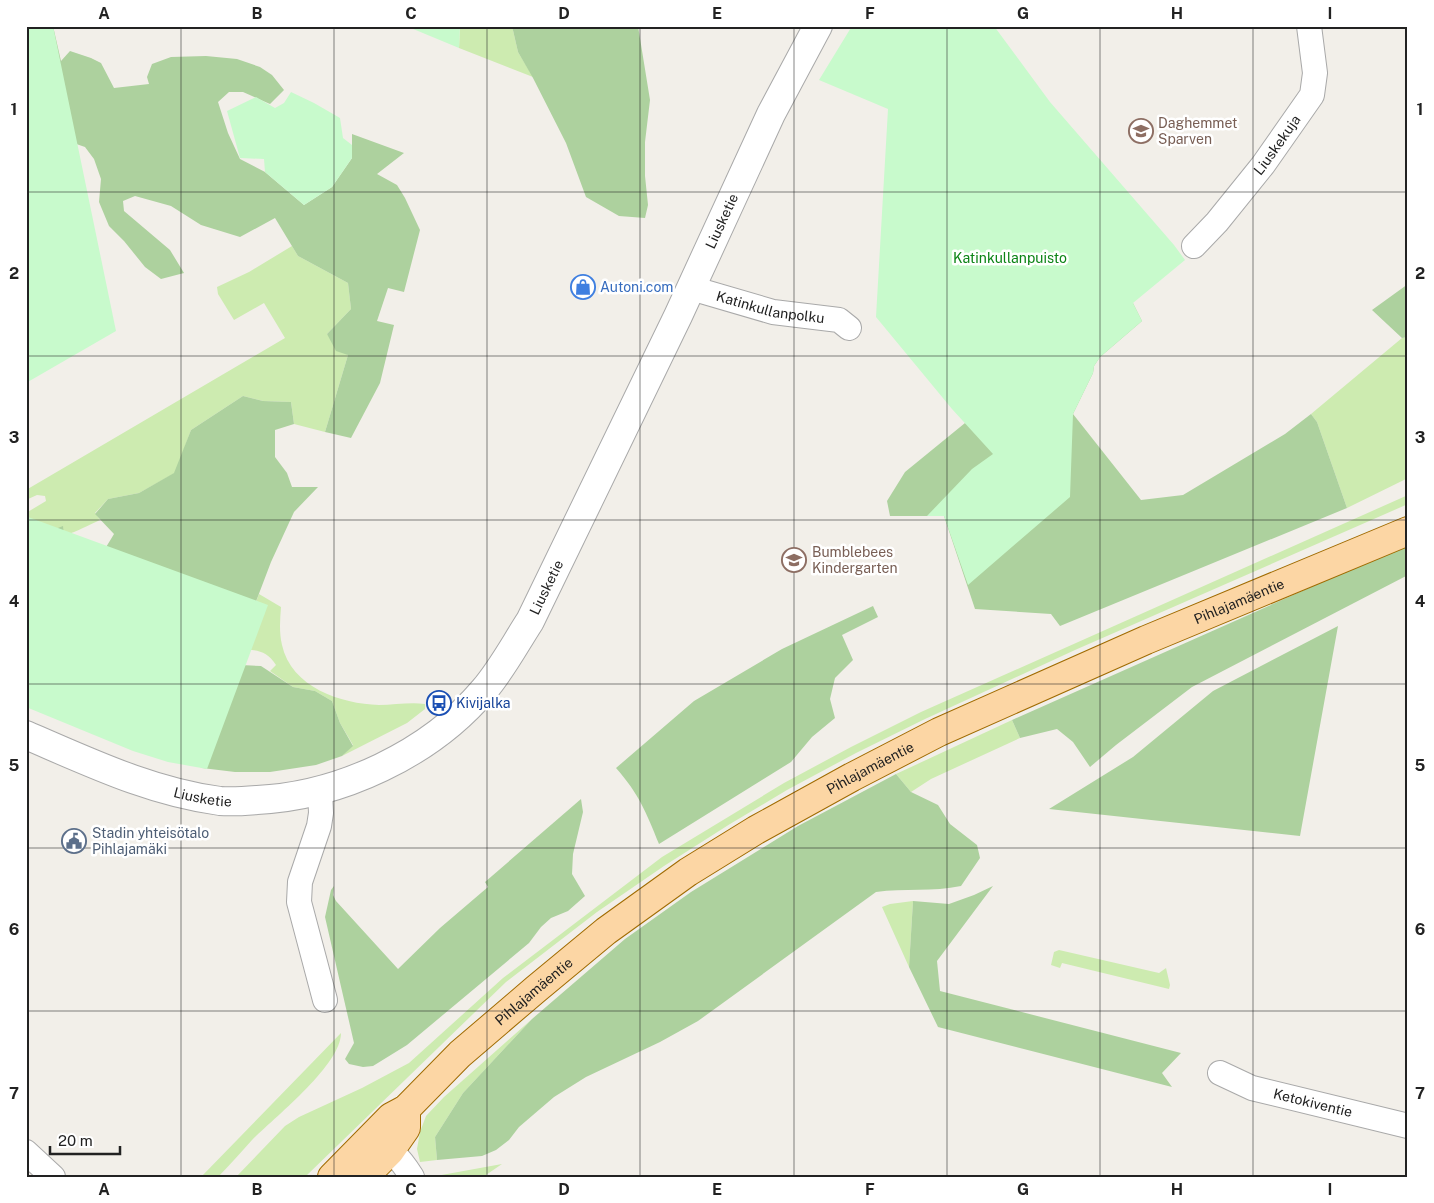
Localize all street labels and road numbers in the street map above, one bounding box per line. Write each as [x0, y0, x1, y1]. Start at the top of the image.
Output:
street label: Liuskekuja [1250, 112, 1304, 178]
street label: Liusketie [702, 191, 741, 251]
street label: Katinkullanpolku [715, 288, 825, 326]
street label: Liusketie [526, 557, 566, 617]
street label: Pihlajamäentie [1191, 575, 1287, 627]
street label: Pihlajamäentie [824, 738, 917, 797]
street label: Liusketie [172, 784, 232, 809]
street label: Pihlajamäentie [492, 954, 576, 1028]
street label: Ketokiventie [1272, 1085, 1354, 1120]

